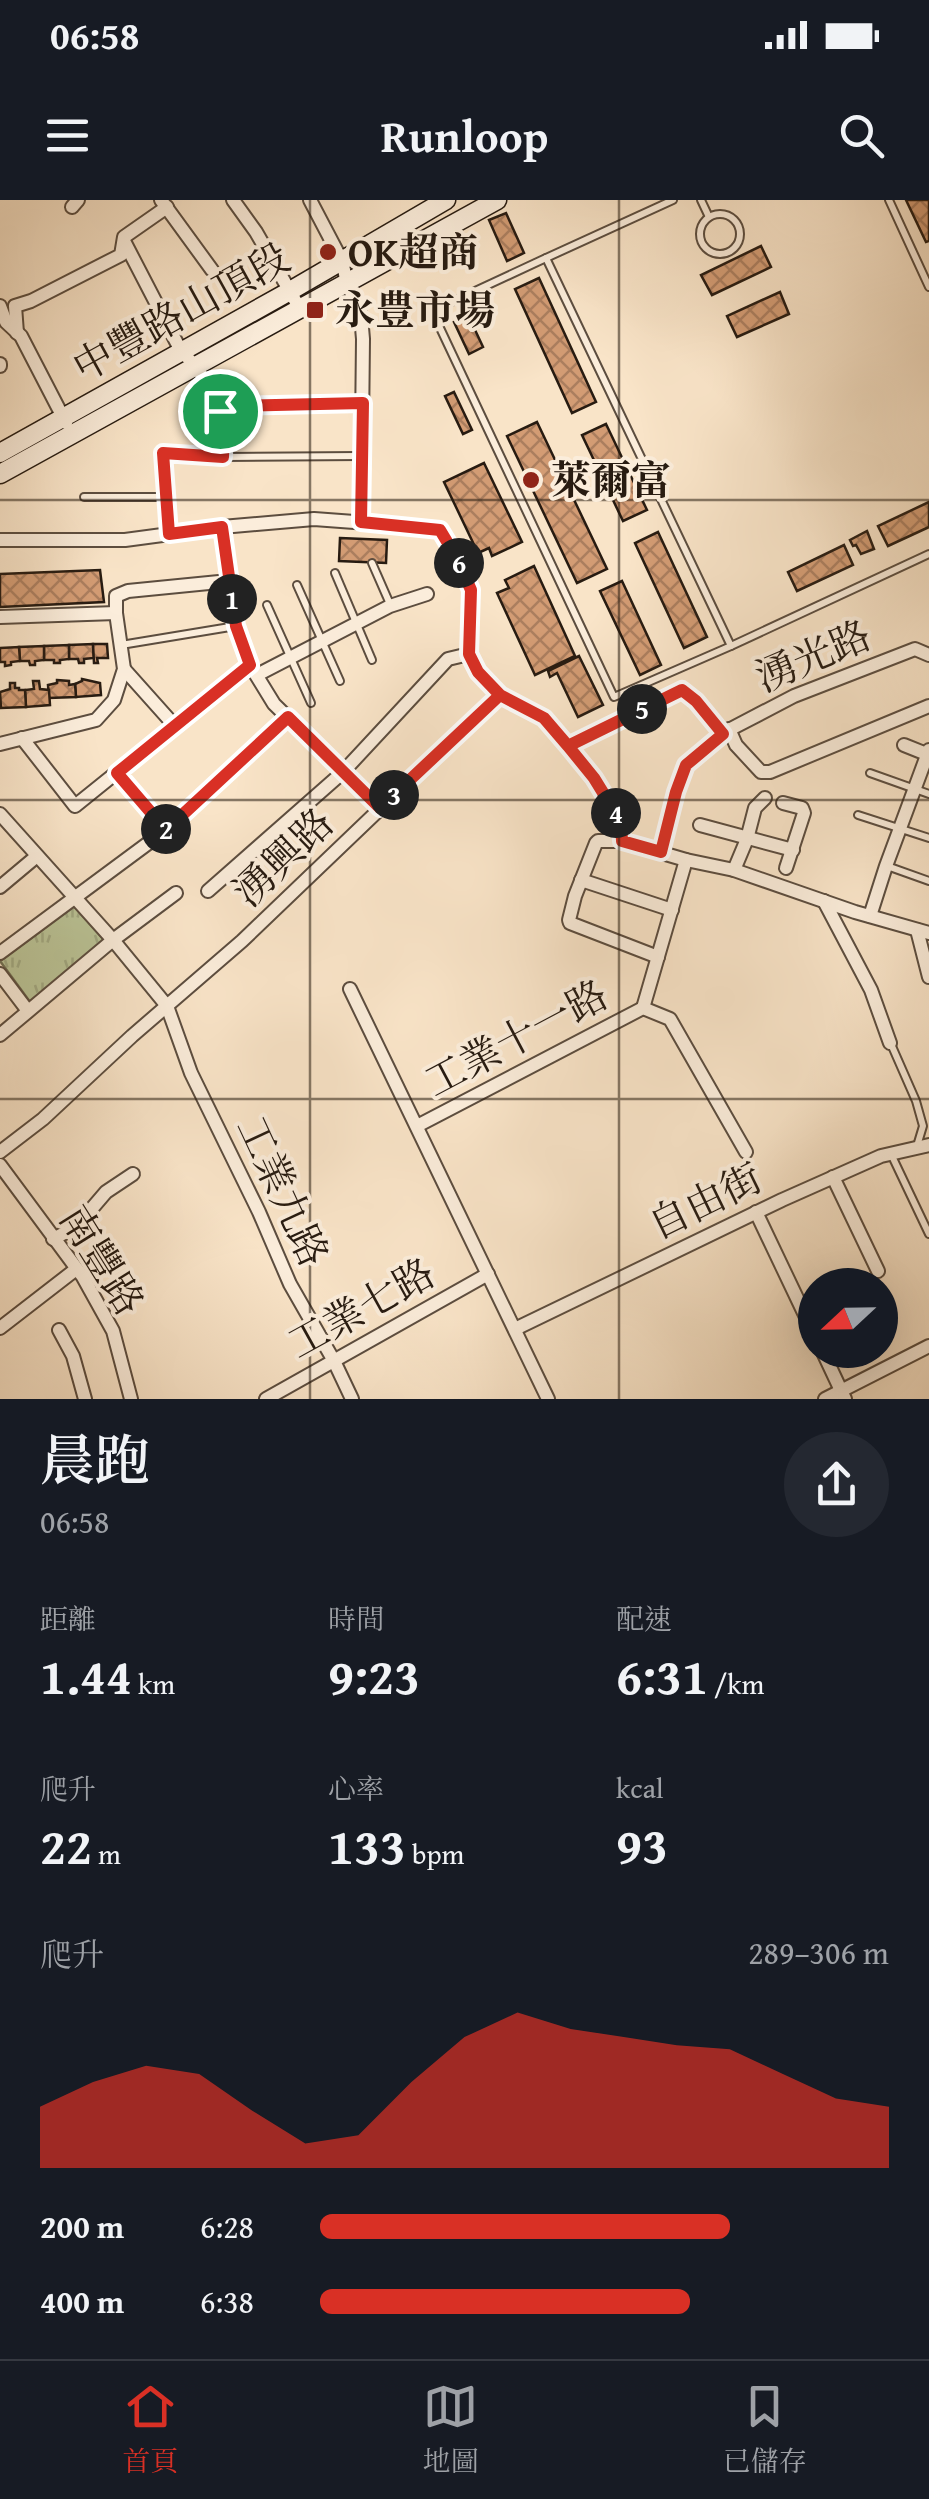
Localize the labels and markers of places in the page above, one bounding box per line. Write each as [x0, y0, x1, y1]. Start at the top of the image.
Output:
place label: OK超商 [348, 222, 478, 281]
marker: OK超商 [317, 241, 339, 263]
place label: 永豊市場 [335, 280, 495, 339]
marker: 永豊市場 [304, 299, 326, 321]
pin [178, 369, 263, 454]
place label: 萊爾富 [551, 450, 671, 509]
marker: 萊爾富 [520, 469, 542, 491]
pin: 6 [434, 538, 484, 588]
pin: 1 [207, 574, 257, 624]
pin: 5 [617, 684, 667, 734]
pin: 3 [369, 770, 419, 820]
pin: 4 [591, 788, 641, 838]
pin: 2 [141, 804, 191, 854]

